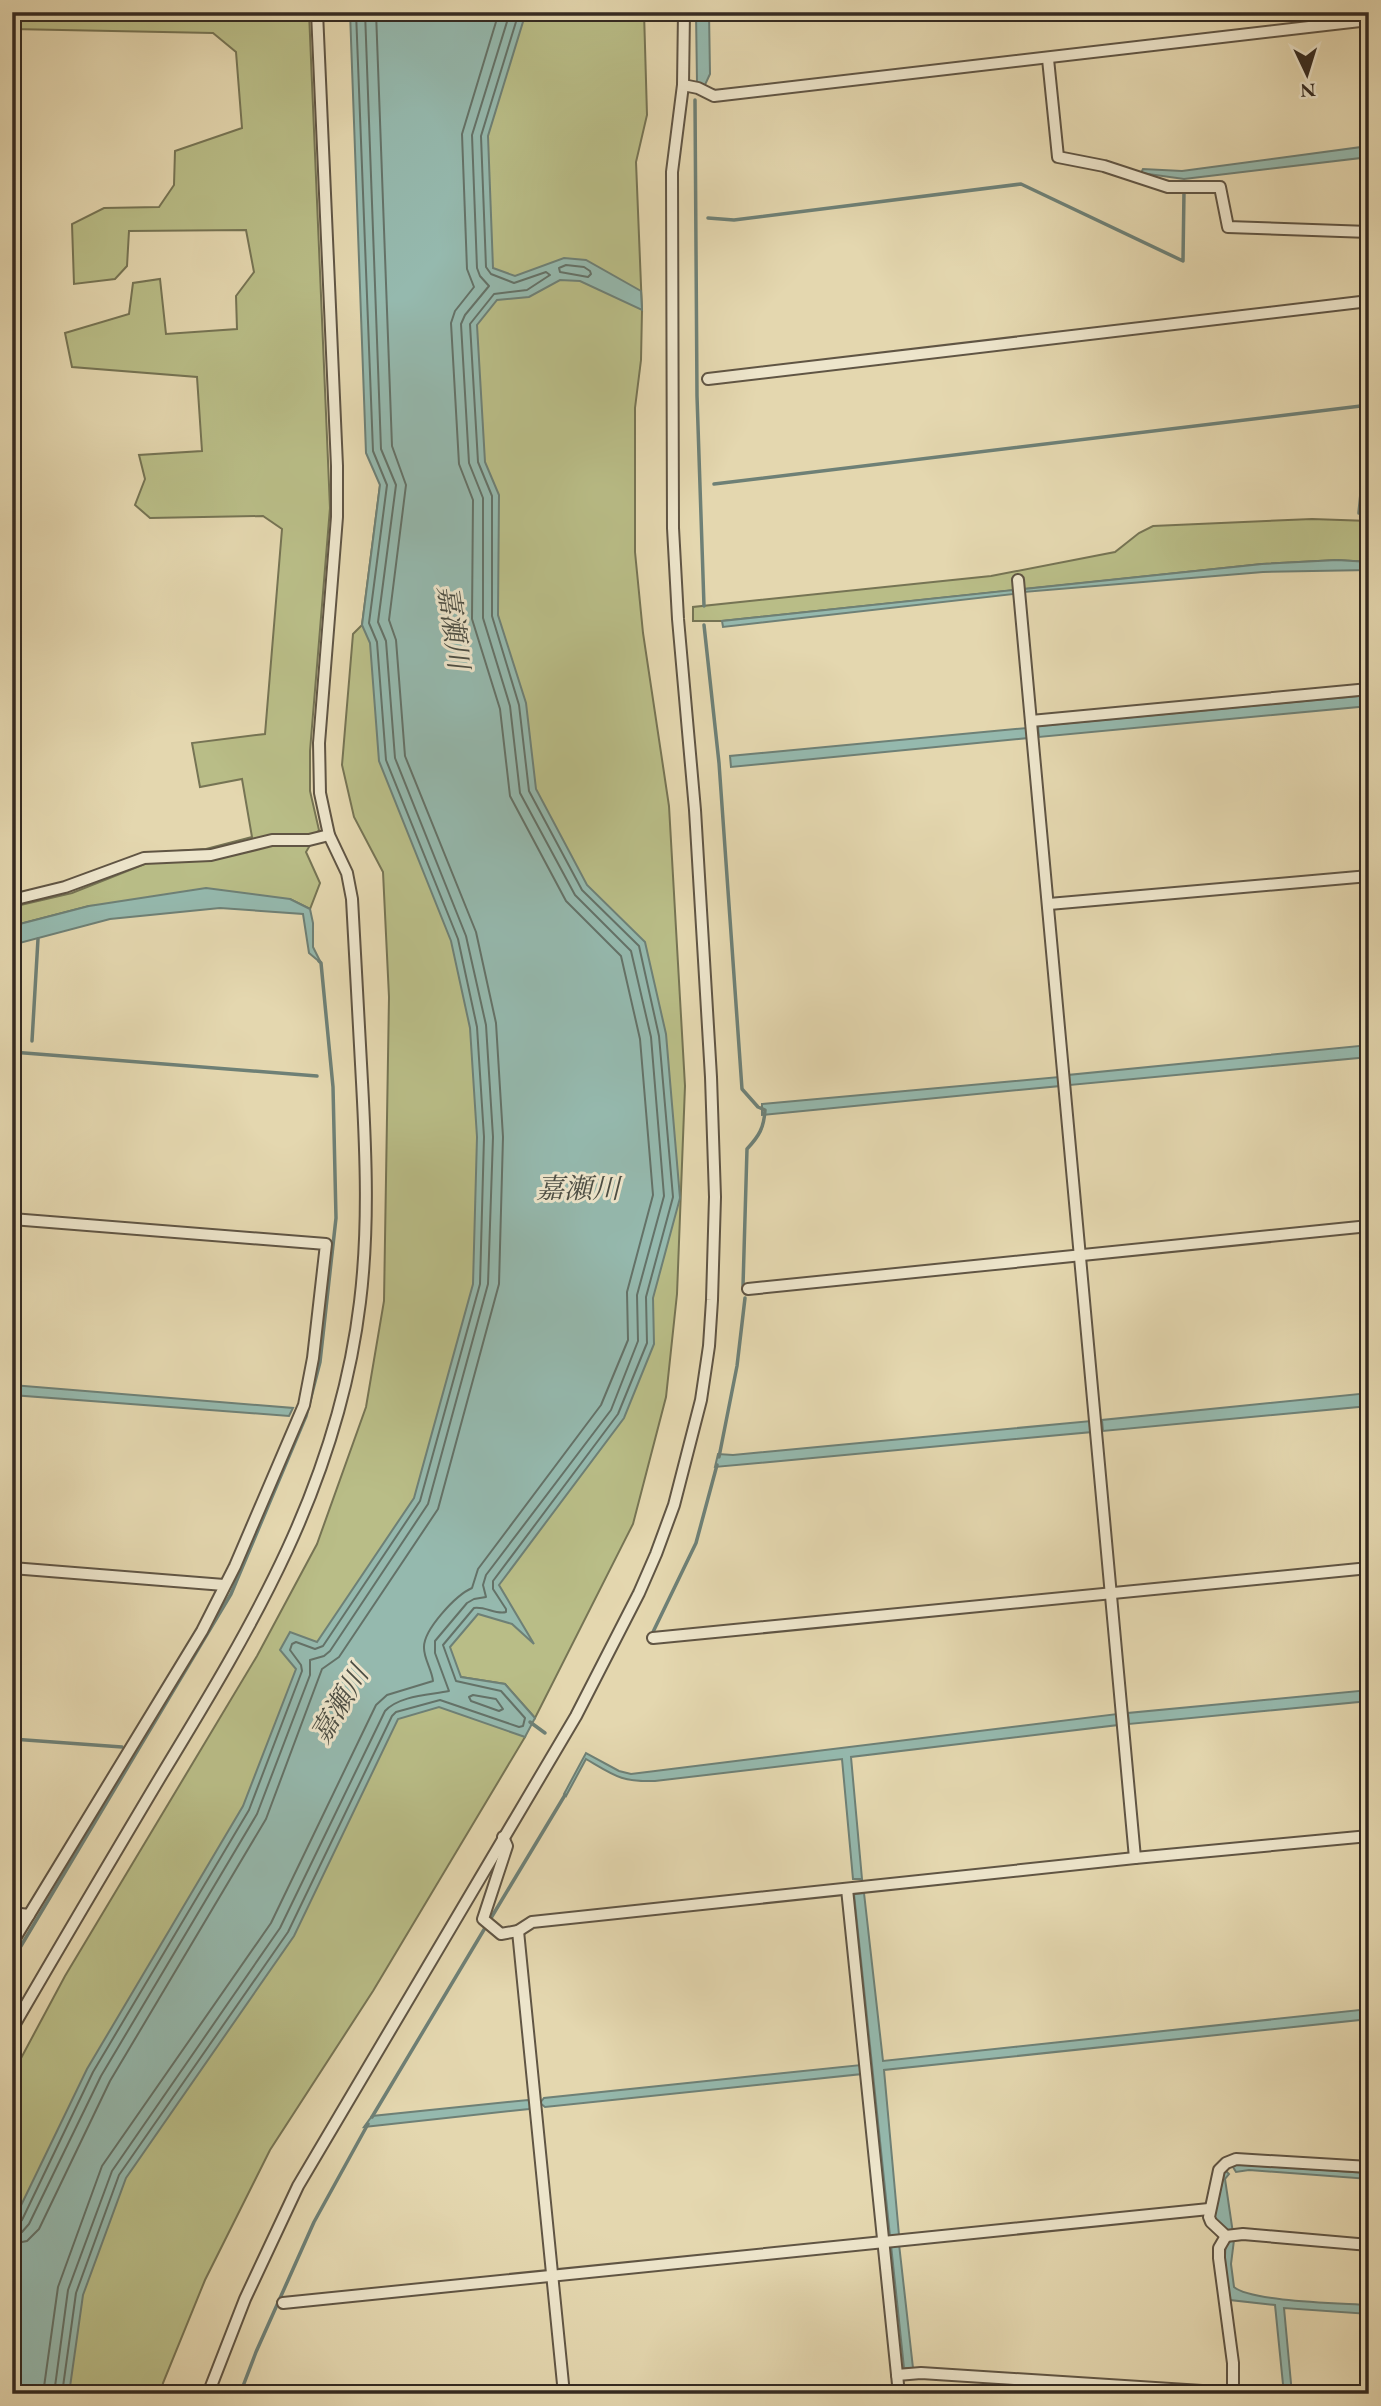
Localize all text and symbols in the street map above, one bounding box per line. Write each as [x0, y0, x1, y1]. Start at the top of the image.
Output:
north arrow [1272, 38, 1342, 108]
text: N [1299, 77, 1317, 104]
water label: 嘉瀬川 [430, 583, 478, 674]
water label: 嘉瀬川 [536, 1170, 623, 1206]
water label: 嘉瀬川 [302, 1656, 378, 1749]

